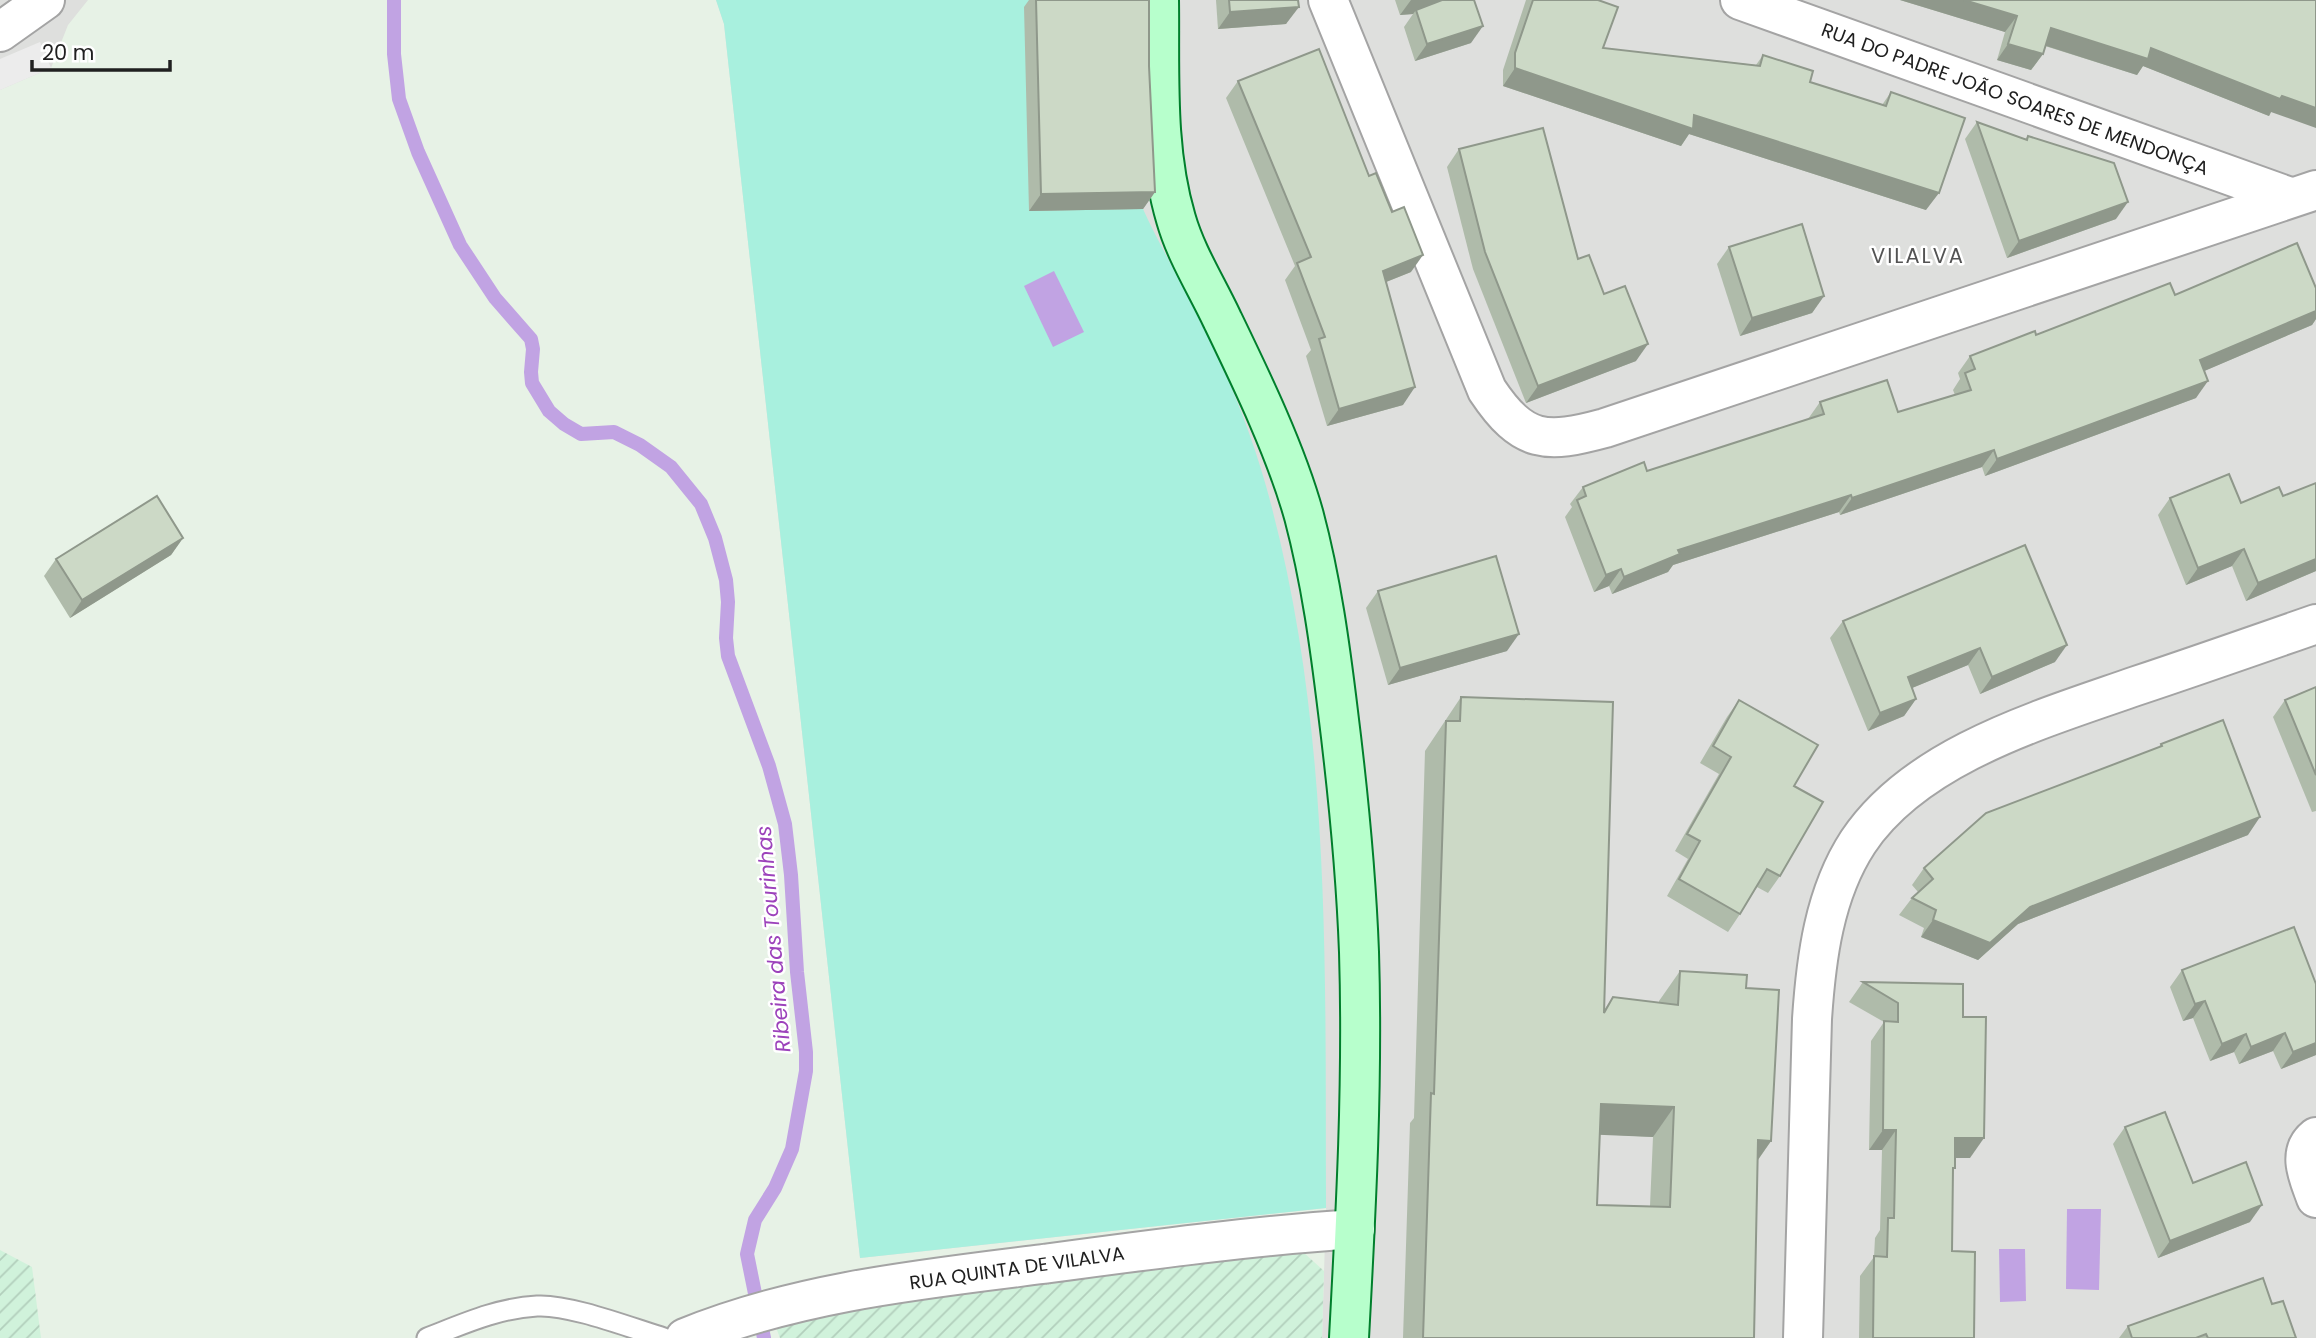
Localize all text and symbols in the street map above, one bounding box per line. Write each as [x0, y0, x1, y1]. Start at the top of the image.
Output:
street label: RUA DO PADRE JOÃO SOARES DE MENDONÇA [1818, 16, 2213, 182]
scale bar [32, 28, 170, 72]
text: 20 m [42, 38, 95, 67]
district label: VILALVA [1871, 241, 1965, 270]
water label: Ribeira das Tourinhas [749, 824, 797, 1054]
street label: RUA QUINTA DE VILALVA [908, 1240, 1126, 1296]

